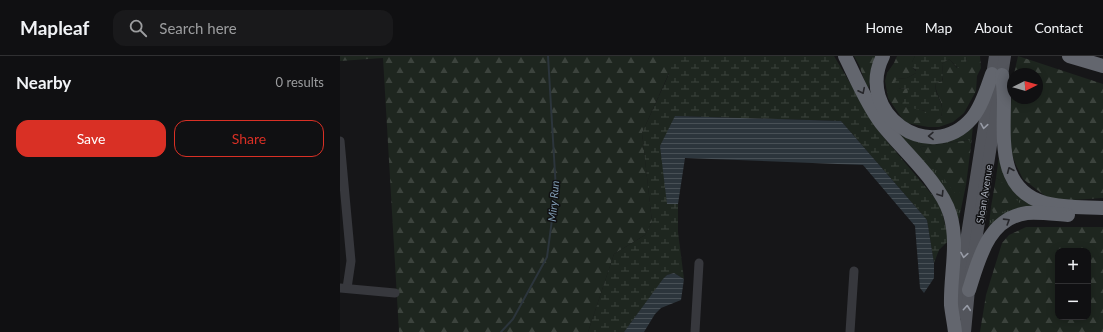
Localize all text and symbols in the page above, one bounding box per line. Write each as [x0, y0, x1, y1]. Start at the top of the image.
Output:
search box [113, 10, 393, 46]
text: Mapleaf [20, 16, 89, 39]
icon: search [127, 17, 149, 39]
text: Search here [159, 19, 237, 37]
text: Home [865, 19, 903, 36]
text: Map [925, 19, 952, 36]
text: About [974, 19, 1012, 36]
text: Contact [1034, 19, 1083, 36]
north arrow [1007, 68, 1043, 104]
text: Nearby [16, 72, 71, 93]
text: 0 results [276, 74, 324, 90]
one-way arrow [858, 87, 865, 94]
button: Save [16, 120, 166, 157]
button: Share [174, 120, 324, 157]
one-way arrow [980, 123, 989, 129]
one-way arrow [928, 132, 934, 140]
street label: Sloan Avenue [973, 164, 995, 224]
one-way arrow [1006, 166, 1014, 173]
water label: Miry Run [545, 180, 561, 222]
one-way arrow [936, 190, 943, 197]
one-way arrow [1003, 218, 1010, 226]
map controls [1055, 248, 1091, 320]
button: + [1055, 248, 1091, 284]
one-way arrow [960, 252, 969, 258]
button: − [1055, 284, 1091, 320]
one-way arrow [962, 305, 971, 311]

